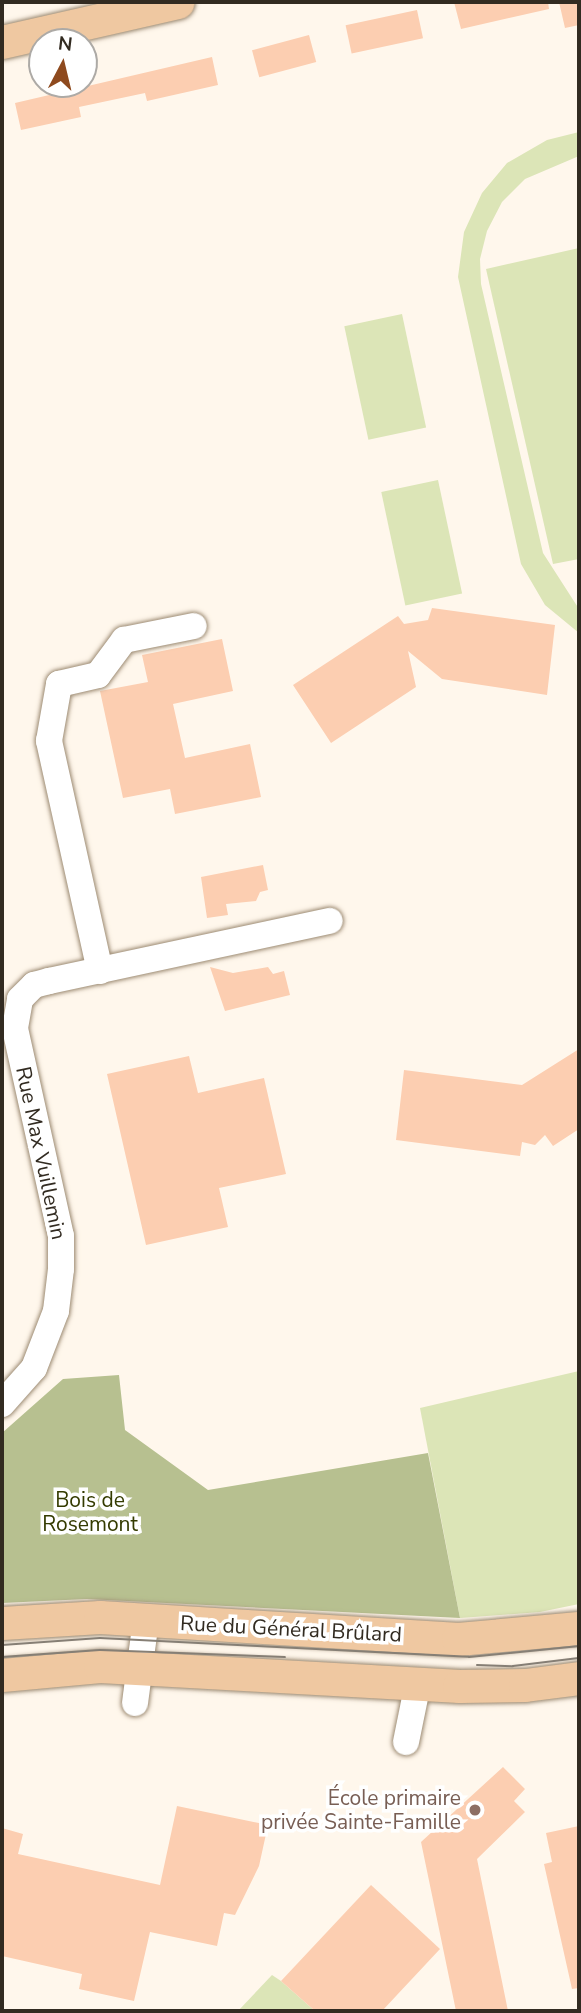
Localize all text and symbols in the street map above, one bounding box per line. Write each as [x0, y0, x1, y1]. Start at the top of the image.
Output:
north arrow [28, 28, 98, 98]
text: N [57, 30, 74, 58]
street label: Rue Max Vuillemin [10, 1064, 72, 1242]
park label: Bois de Rosemont [42, 1487, 138, 1537]
street label: Rue du Général Brûlard [180, 1611, 402, 1647]
place label: École primaire privée Sainte-Famille [261, 1785, 461, 1835]
marker: École primaire privée Sainte-Famille [467, 1802, 483, 1818]

